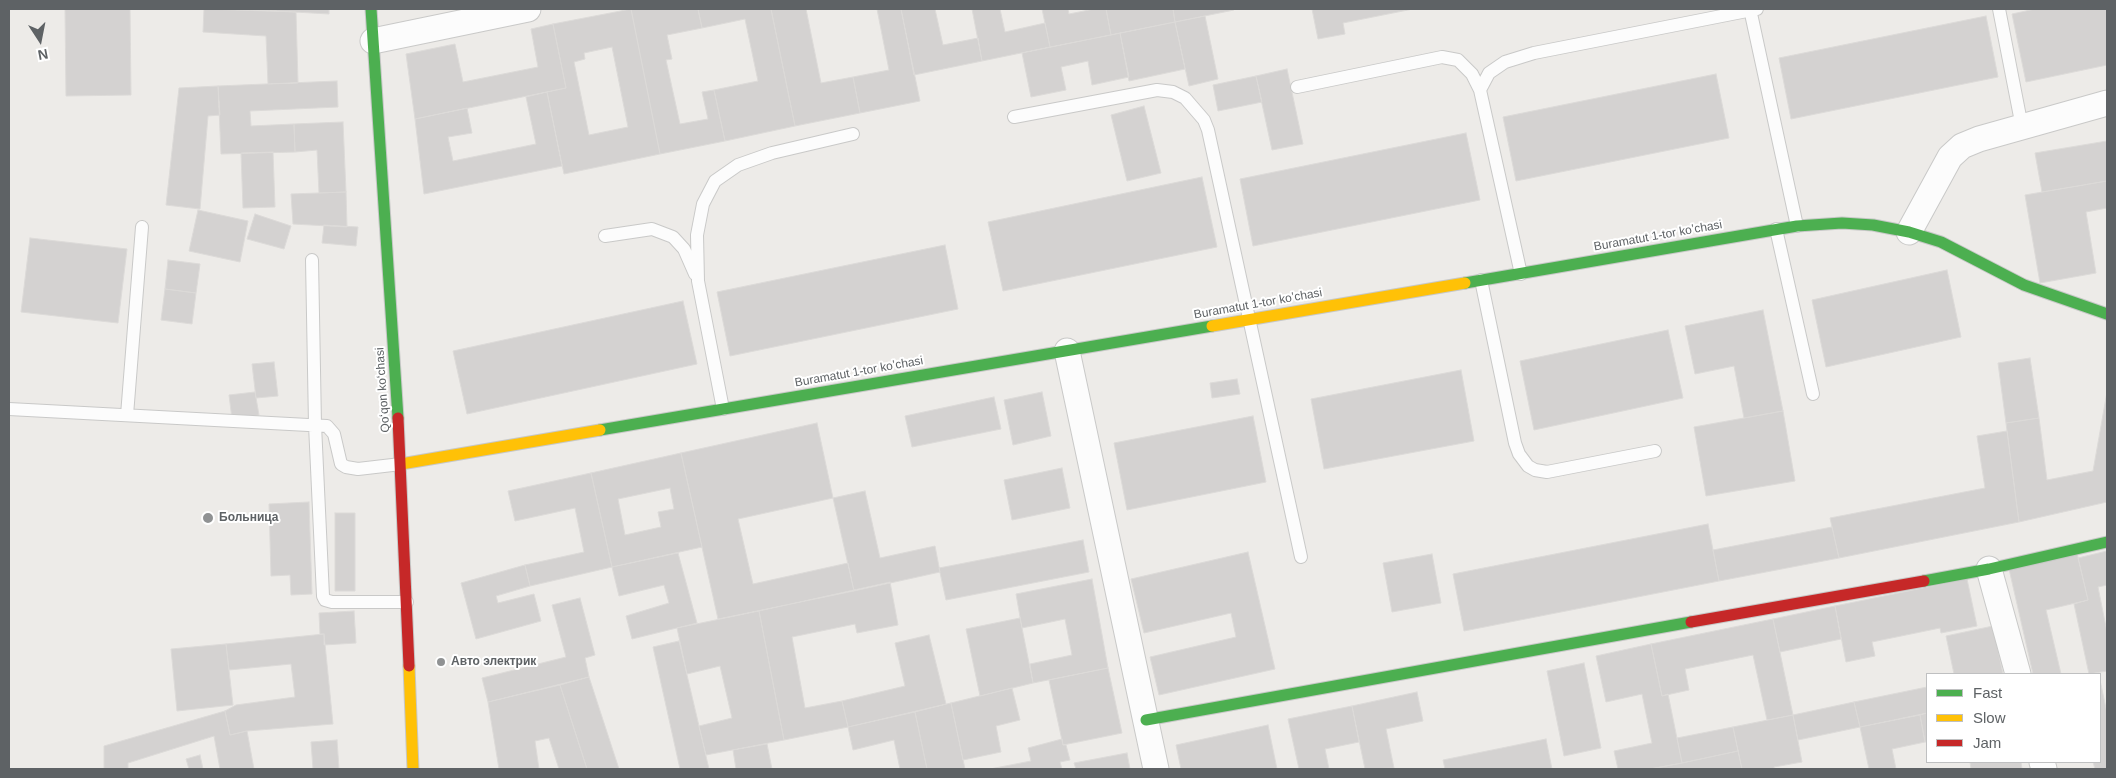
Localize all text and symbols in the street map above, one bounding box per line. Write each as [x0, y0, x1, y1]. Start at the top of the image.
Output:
north arrow [15, 15, 65, 65]
text: N [36, 46, 49, 64]
street label: Buramatut 1-tor koʼchasi [1593, 218, 1723, 254]
street label: Buramatut 1-tor koʼchasi [1193, 286, 1323, 322]
street label: Qoʻqon koʻchasi [373, 347, 393, 433]
street label: Buramatut 1-tor koʼchasi [794, 354, 924, 390]
marker: Больница [201, 511, 215, 525]
place label: Больница [219, 511, 278, 525]
place label: Авто электрик [451, 655, 536, 669]
marker: Авто электрик [435, 656, 447, 668]
legend [1926, 673, 2101, 763]
text: Fast [1973, 684, 2002, 701]
text: Slow [1973, 709, 2006, 726]
text: Jam [1973, 734, 2001, 751]

